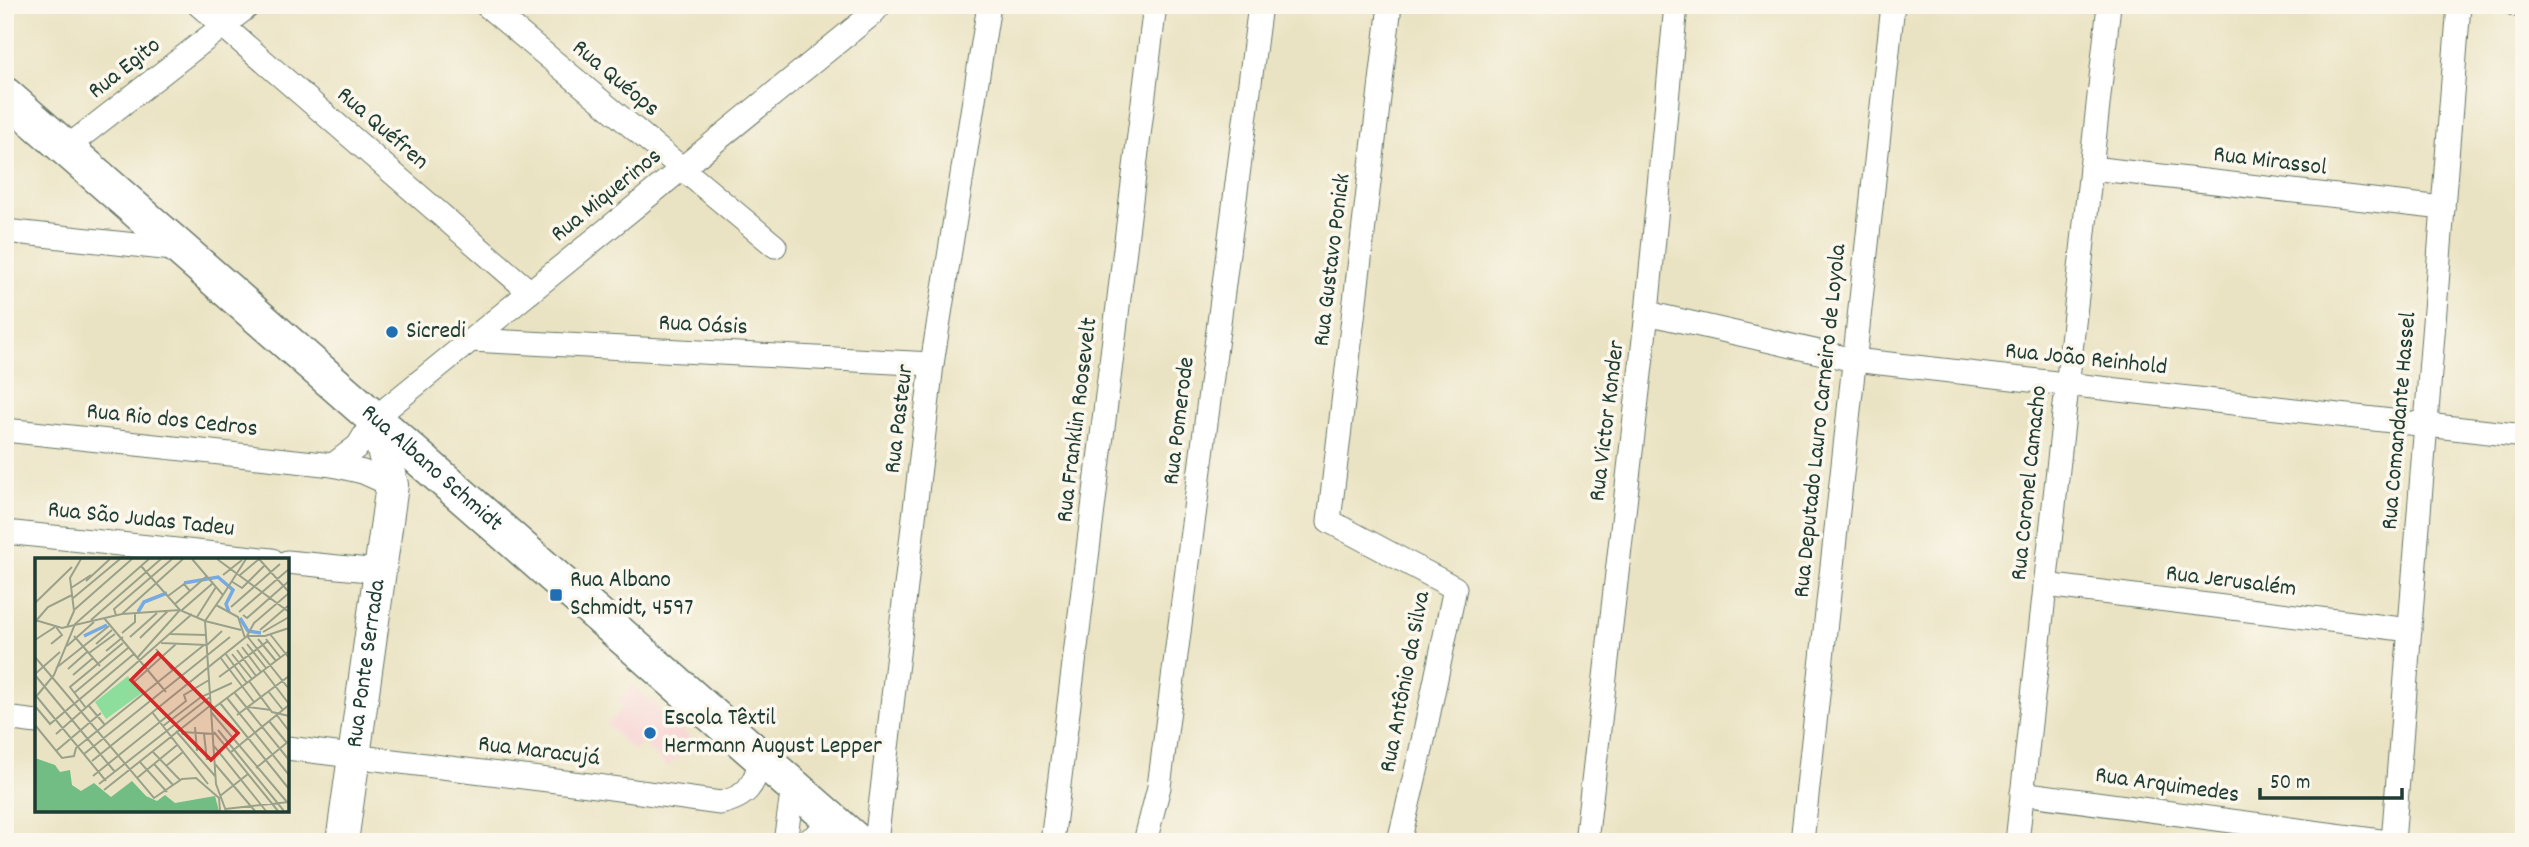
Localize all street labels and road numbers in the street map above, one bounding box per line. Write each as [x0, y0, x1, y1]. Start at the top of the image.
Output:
street label: Rua Egito [81, 30, 169, 108]
street label: Rua Quéops [564, 32, 666, 126]
street label: Rua Quéfren [328, 79, 436, 179]
street label: Rua Mirassol [2211, 138, 2329, 186]
street label: Rua Miquerinos [544, 141, 670, 251]
street label: Rua Gustavo Ponick [1306, 171, 1360, 349]
street label: Rua Deputado Lauro Carneiro de Loyola [1786, 242, 1857, 600]
street label: Rua Oásis [658, 307, 748, 345]
street label: Rua Comandante Hassel [2374, 310, 2426, 531]
street label: Rua Franklin Roosevelt [1049, 316, 1107, 524]
street label: Rua João Reinhold [2003, 335, 2169, 385]
street label: Rua Victor Konder [1581, 339, 1635, 503]
street label: Rua Pomerode [1155, 355, 1205, 487]
street label: Rua Pasteur [876, 362, 924, 476]
street label: Rua Coronel Camacho [2003, 384, 2057, 582]
street label: Rua Rio dos Cedros [85, 395, 259, 447]
street label: Rua Albano Schmidt [353, 397, 510, 541]
street label: Rua São Judas Tadeu [46, 493, 236, 547]
street label: Rua Jerusalém [2164, 557, 2298, 607]
street label: Rua Ponte Serrada [338, 577, 396, 750]
street label: Rua Antônio da Silva [1372, 588, 1440, 776]
street label: Rua Maracujá [476, 728, 602, 776]
street label: Rua Arquimedes [2093, 759, 2241, 813]

